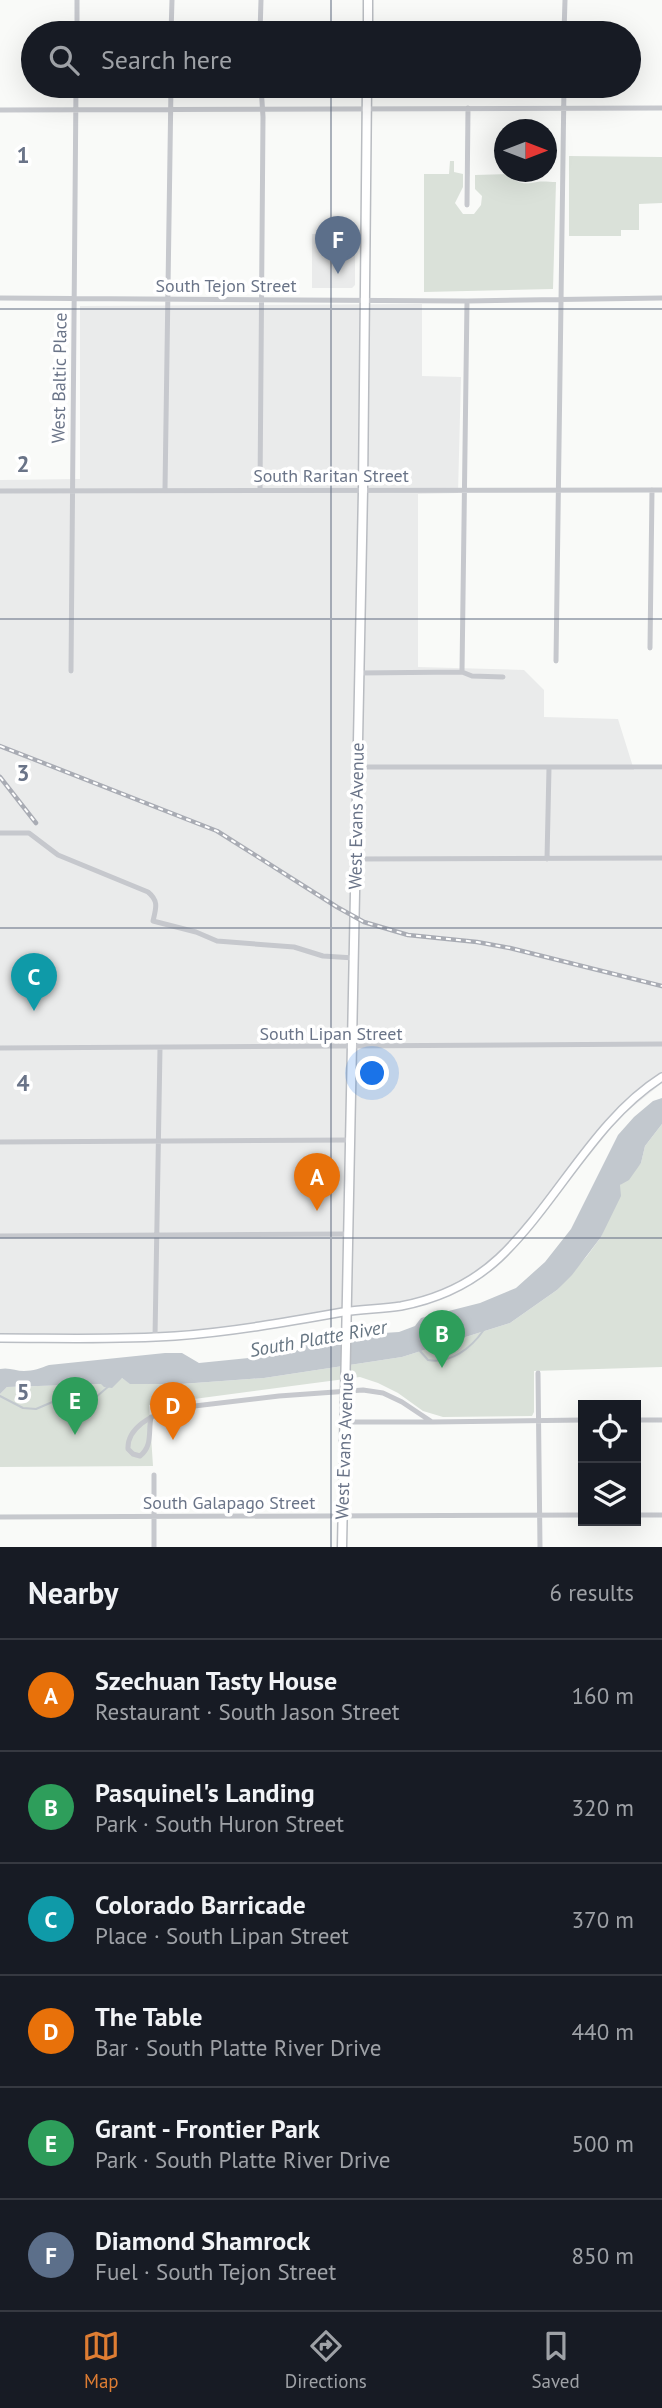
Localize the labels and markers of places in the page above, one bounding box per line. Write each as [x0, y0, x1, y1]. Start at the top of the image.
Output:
pin: F [315, 216, 361, 274]
pin: C [11, 953, 57, 1011]
pin: A [294, 1153, 340, 1211]
pin: B [419, 1310, 465, 1368]
pin: E [52, 1377, 98, 1435]
pin: D [150, 1382, 196, 1440]

